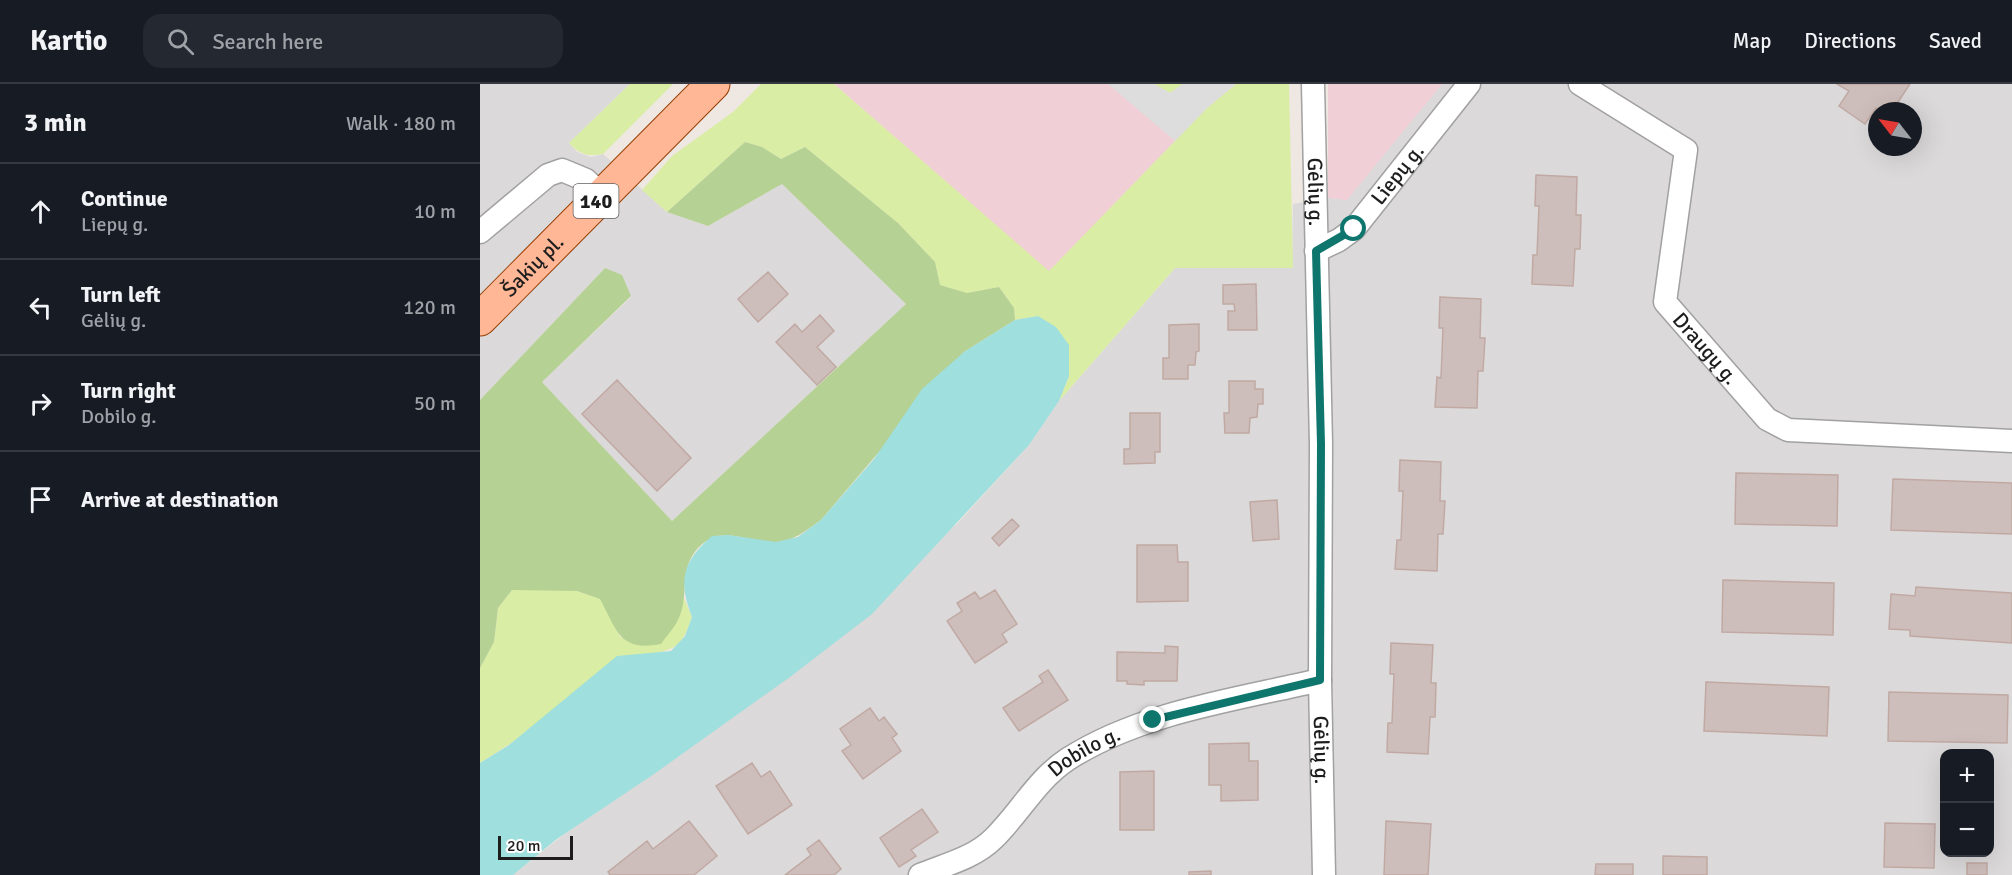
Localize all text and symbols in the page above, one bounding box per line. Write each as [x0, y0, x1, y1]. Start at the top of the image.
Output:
search box [143, 14, 563, 68]
text: Kartio [30, 24, 107, 58]
icon: search [164, 25, 197, 58]
text: Search here [212, 28, 323, 55]
text: Map [1733, 28, 1771, 54]
text: Directions [1804, 28, 1896, 54]
text: Saved [1929, 28, 1982, 54]
north arrow [1868, 102, 1922, 156]
text: 3 min [24, 107, 87, 139]
text: Walk · 180 m [346, 111, 456, 136]
street label: Liepų g. [1365, 138, 1430, 210]
street label: Gėlių g. [1302, 157, 1329, 227]
road number: 140 [574, 184, 618, 218]
text: Continue [81, 185, 168, 212]
icon: ahead [24, 195, 57, 228]
text: 10 m [414, 199, 456, 224]
text: Liepų g. [81, 212, 148, 237]
route start [1340, 215, 1366, 241]
street label: Šakių pl. [496, 229, 569, 302]
text: Turn left [81, 281, 161, 308]
icon: left [24, 291, 57, 324]
text: 120 m [403, 295, 456, 320]
street label: Draugų g. [1667, 307, 1744, 390]
text: Gėlių g. [81, 308, 146, 333]
text: Turn right [81, 377, 176, 404]
icon: right [24, 387, 57, 420]
text: 50 m [414, 391, 456, 416]
text: Dobilo g. [81, 404, 157, 429]
icon: arrive [24, 483, 57, 516]
text: Arrive at destination [81, 486, 278, 513]
route end [1139, 706, 1165, 732]
street label: Gėlių g. [1308, 715, 1335, 784]
street label: Dobilo g. [1042, 721, 1124, 782]
map controls [1940, 749, 1994, 857]
button: + [1940, 749, 1994, 803]
button: − [1940, 803, 1994, 857]
scale bar [498, 833, 573, 860]
text: 20 m [507, 836, 541, 856]

